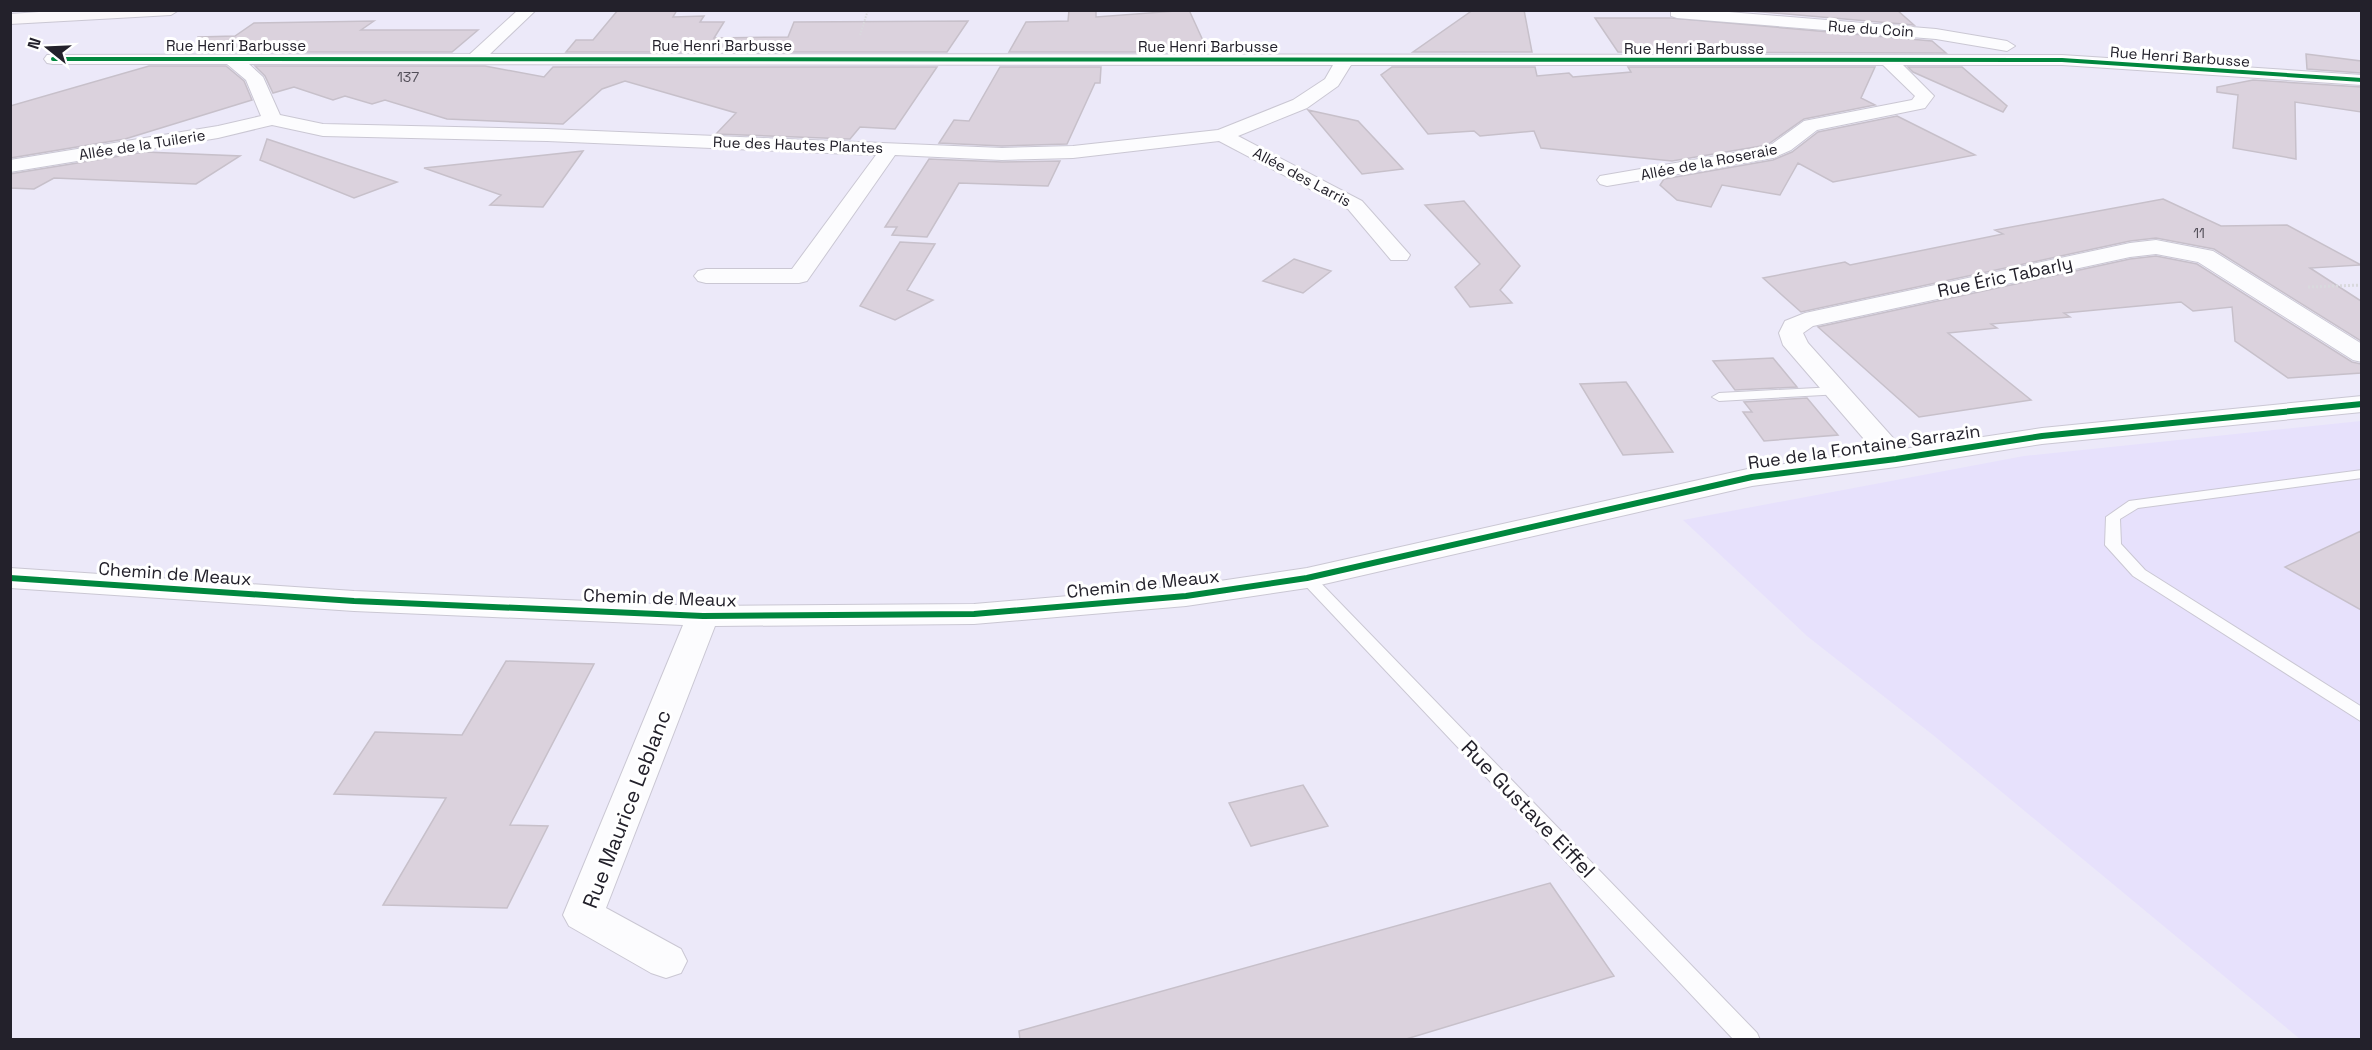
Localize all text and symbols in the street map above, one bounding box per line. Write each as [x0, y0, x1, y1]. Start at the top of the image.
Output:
street label: Rue du Coin [1828, 16, 1915, 41]
north arrow [18, 18, 78, 78]
text: N [23, 35, 46, 52]
street label: Rue Henri Barbusse [166, 36, 306, 55]
street label: Rue Henri Barbusse [652, 36, 792, 55]
street label: Rue Henri Barbusse [1138, 37, 1278, 56]
street label: Rue Henri Barbusse [1624, 39, 1764, 58]
street label: Rue Henri Barbusse [2109, 42, 2251, 71]
house number: 137 [397, 68, 419, 86]
street label: Allée de la Tuilerie [77, 125, 207, 164]
street label: Rue des Hautes Plantes [713, 132, 883, 157]
street label: Allée de la Roseraie [1639, 139, 1779, 184]
street label: Allée des Larris [1250, 143, 1355, 210]
house number: 11 [2193, 224, 2205, 242]
street label: Rue Éric Tabarly [1935, 251, 2075, 302]
street label: Rue de la Fontaine Sarrazin [1746, 419, 1982, 474]
street label: Chemin de Meaux [98, 557, 253, 590]
street label: Chemin de Meaux [1065, 564, 1221, 603]
street label: Chemin de Meaux [583, 583, 737, 612]
street label: Rue Maurice Leblanc [576, 706, 677, 912]
street label: Rue Gustave Eiffel [1456, 734, 1601, 883]

